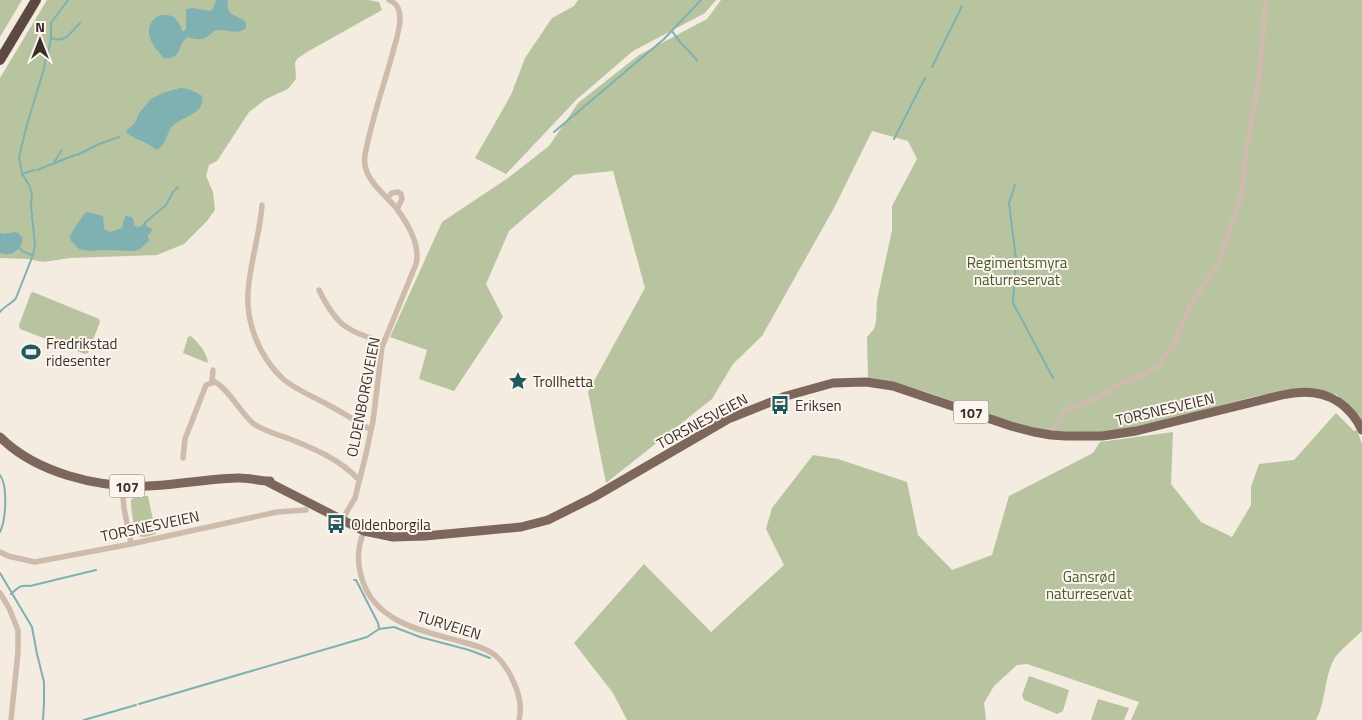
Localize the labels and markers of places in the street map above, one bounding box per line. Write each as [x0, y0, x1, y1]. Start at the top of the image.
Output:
place label: Fredrikstad ridesenter [46, 332, 117, 372]
sports icon: Fredrikstad ridesenter [20, 341, 42, 363]
place icon: Trollhetta [507, 370, 529, 392]
place label: Trollhetta [533, 370, 594, 393]
bus stop icon: Eriksen [769, 394, 791, 416]
place label: Eriksen [795, 394, 842, 417]
bus stop icon: Oldenborgila [325, 513, 347, 535]
place label: Oldenborgila [351, 513, 431, 536]

